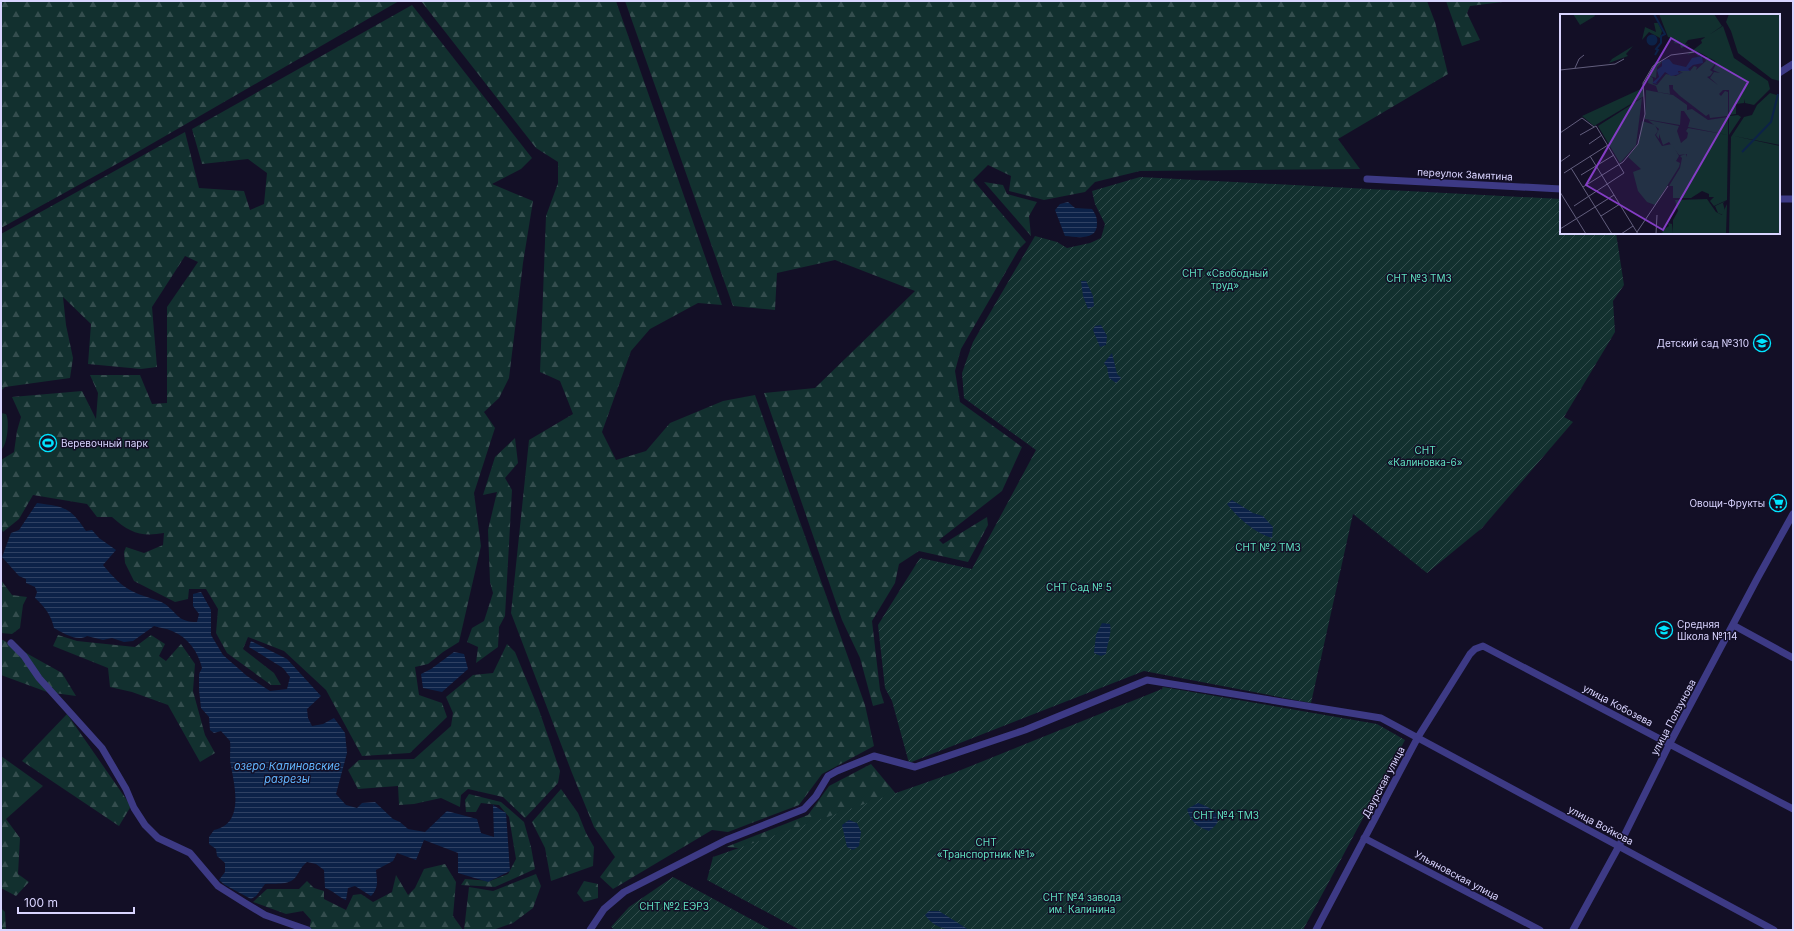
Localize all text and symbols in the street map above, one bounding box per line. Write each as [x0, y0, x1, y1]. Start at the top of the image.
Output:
inset map [1560, 14, 1780, 234]
street label: переулок Замятина [1417, 165, 1513, 183]
park label: СНТ «Свободный труд» [1182, 267, 1268, 291]
park label: СНТ №3 ТМЗ [1386, 272, 1452, 284]
school or university icon: Детский сад №310 [1752, 333, 1772, 353]
place label: Детский сад №310 [1657, 337, 1749, 349]
sports icon: Веревочный парк [38, 433, 58, 453]
place label: Веревочный парк [61, 437, 148, 449]
park label: СНТ «Калиновка-6» [1387, 444, 1463, 468]
supermarket icon: Овощи-Фрукты [1768, 493, 1788, 513]
place label: Овощи-Фрукты [1689, 497, 1765, 509]
park label: СНТ №2 ТМЗ [1235, 541, 1301, 553]
park label: СНТ Сад № 5 [1046, 581, 1112, 593]
place label: Средняя Школа №114 [1677, 618, 1737, 642]
school or university icon: Средняя Школа №114 [1654, 620, 1674, 640]
street label: улица Ползунова [1648, 677, 1698, 757]
street label: улица Кобозева [1581, 682, 1655, 728]
street label: Даурская улица [1359, 744, 1407, 820]
water label: озеро Калиновские разрезы [234, 759, 340, 786]
street label: улица Войкова [1566, 803, 1636, 847]
park label: СНТ №4 ТМЗ [1193, 809, 1259, 821]
park label: СНТ «Транспортник №1» [937, 836, 1035, 860]
street label: Ульяновская улица [1413, 848, 1501, 902]
scale bar [18, 889, 134, 915]
park label: СНТ №4 завода им. Калинина [1043, 891, 1121, 915]
text: 100 m [24, 895, 58, 910]
park label: СНТ №2 ЕЭРЗ [639, 900, 709, 912]

